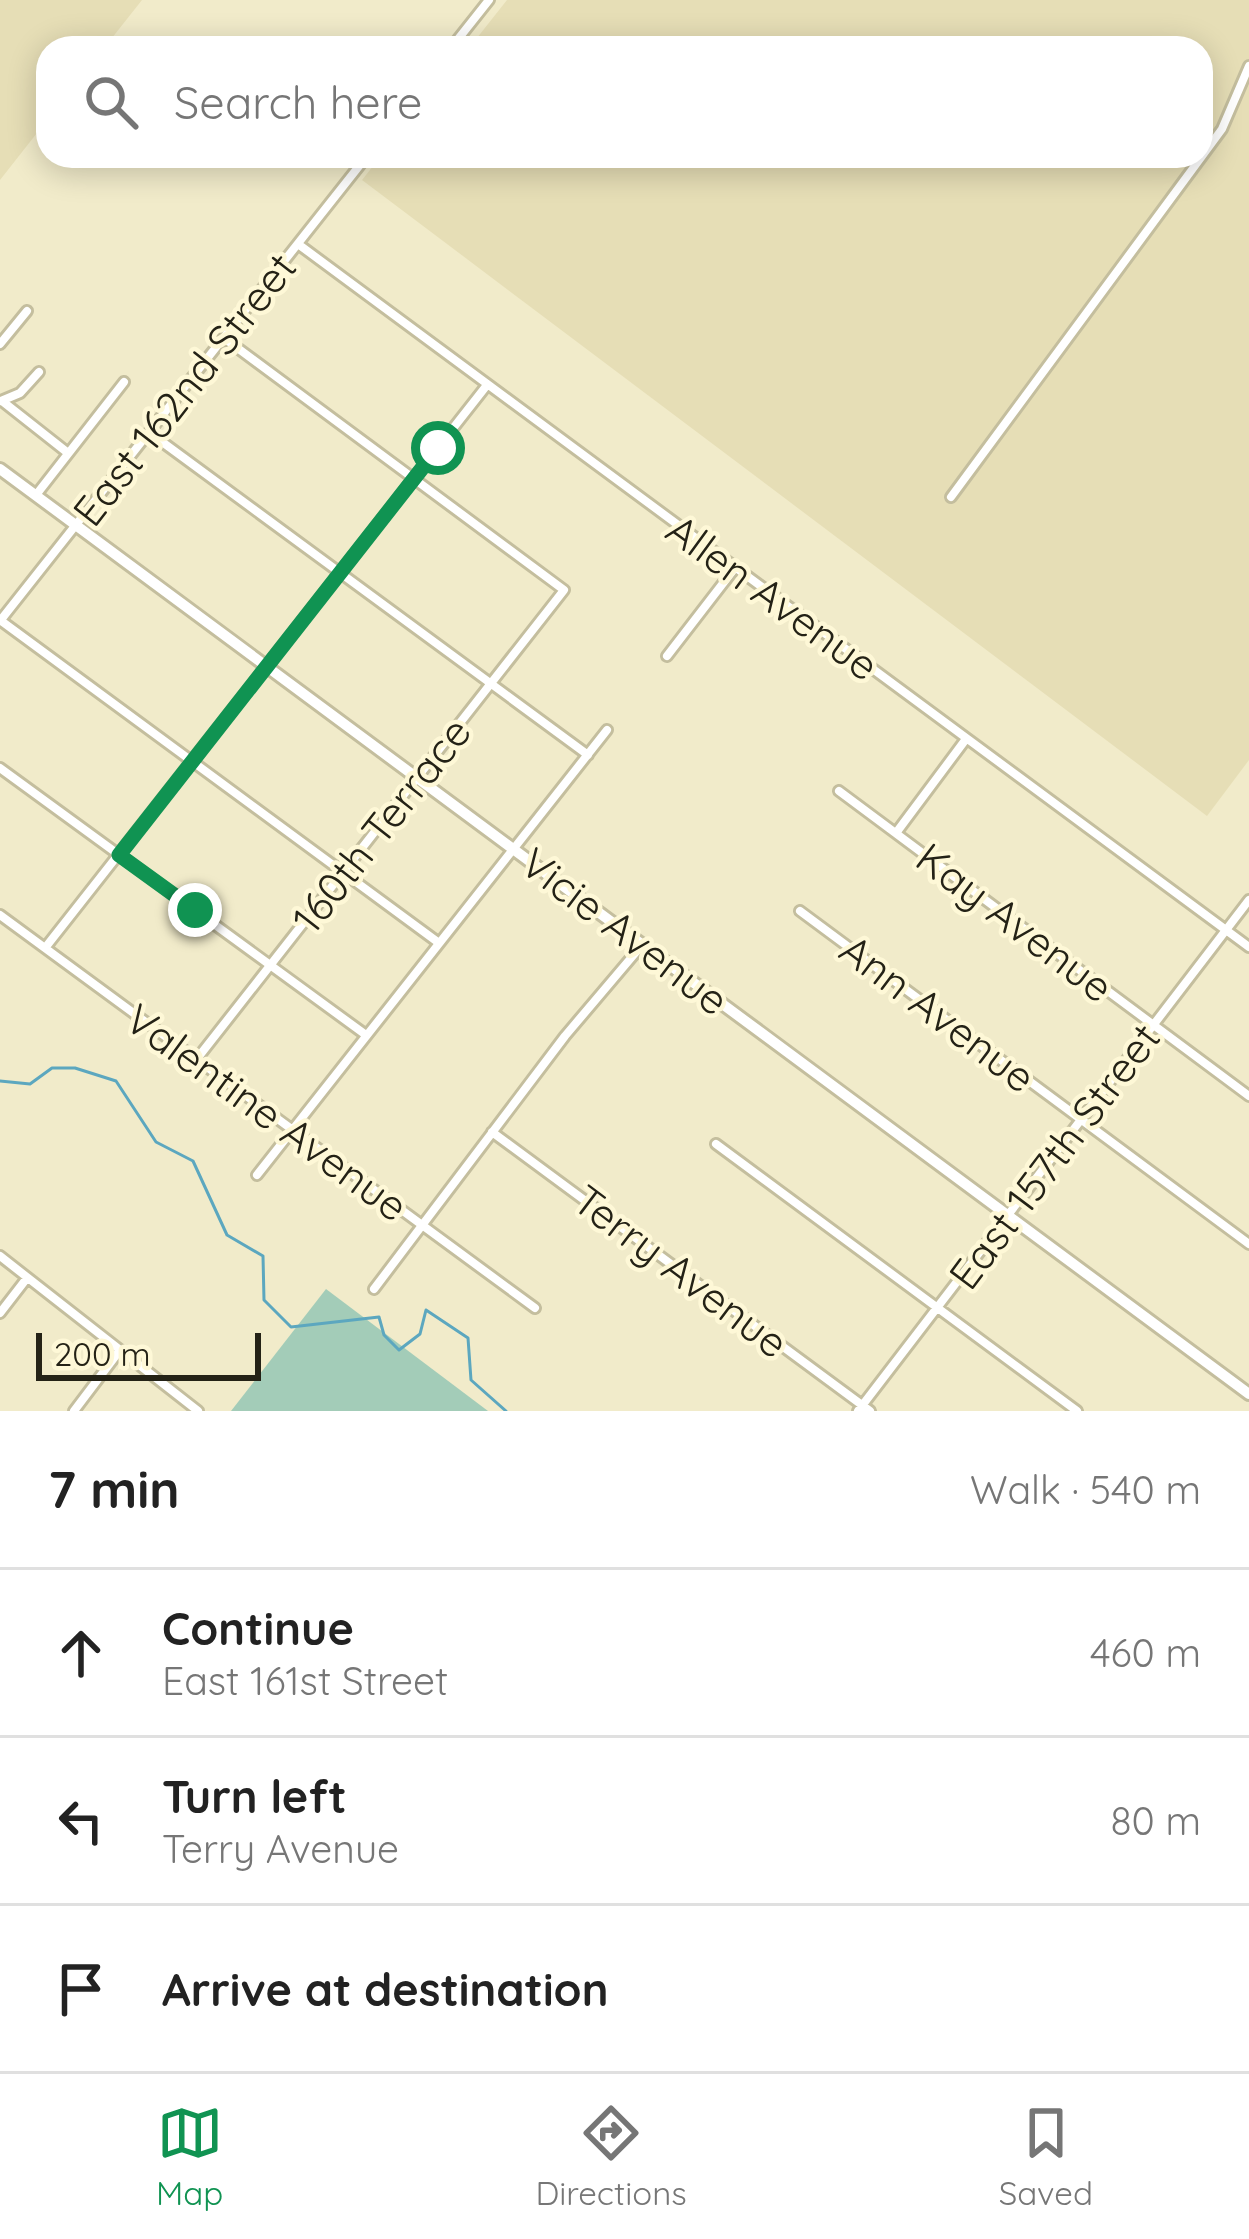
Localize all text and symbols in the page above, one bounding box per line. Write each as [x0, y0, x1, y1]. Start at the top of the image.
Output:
search box [36, 36, 1213, 168]
icon: search [78, 69, 144, 135]
text: Search here [174, 74, 422, 130]
street label: East 162nd Street [61, 242, 307, 536]
route start [411, 421, 465, 475]
street label: Allen Avenue [657, 502, 889, 692]
street label: 160th Terrace [280, 706, 482, 944]
street label: Kay Avenue [906, 831, 1124, 1013]
street label: Vicie Avenue [511, 836, 739, 1026]
route end [168, 883, 222, 937]
street label: Ann Avenue [830, 922, 1046, 1104]
street label: Valentine Avenue [115, 992, 419, 1232]
street label: East 157th Street [937, 1013, 1171, 1299]
street label: Terry Avenue [563, 1173, 799, 1369]
scale bar [36, 1327, 261, 1380]
text: 200 m [54, 1333, 151, 1374]
text: 7 min [48, 1457, 180, 1521]
text: Walk · 540 m [970, 1465, 1201, 1514]
text: Continue [162, 1600, 354, 1656]
icon: ahead [48, 1620, 114, 1686]
text: 460 m [1090, 1628, 1201, 1677]
text: East 161st Street [162, 1656, 448, 1705]
text: Turn left [162, 1768, 347, 1824]
icon: left [48, 1788, 114, 1854]
text: 80 m [1111, 1796, 1201, 1845]
text: Terry Avenue [162, 1824, 399, 1873]
icon: arrive [48, 1956, 114, 2022]
text: Arrive at destination [162, 1961, 608, 2017]
tab: Map [156, 2100, 223, 2213]
tab: Directions [535, 2100, 687, 2213]
tab: Saved [999, 2100, 1093, 2213]

